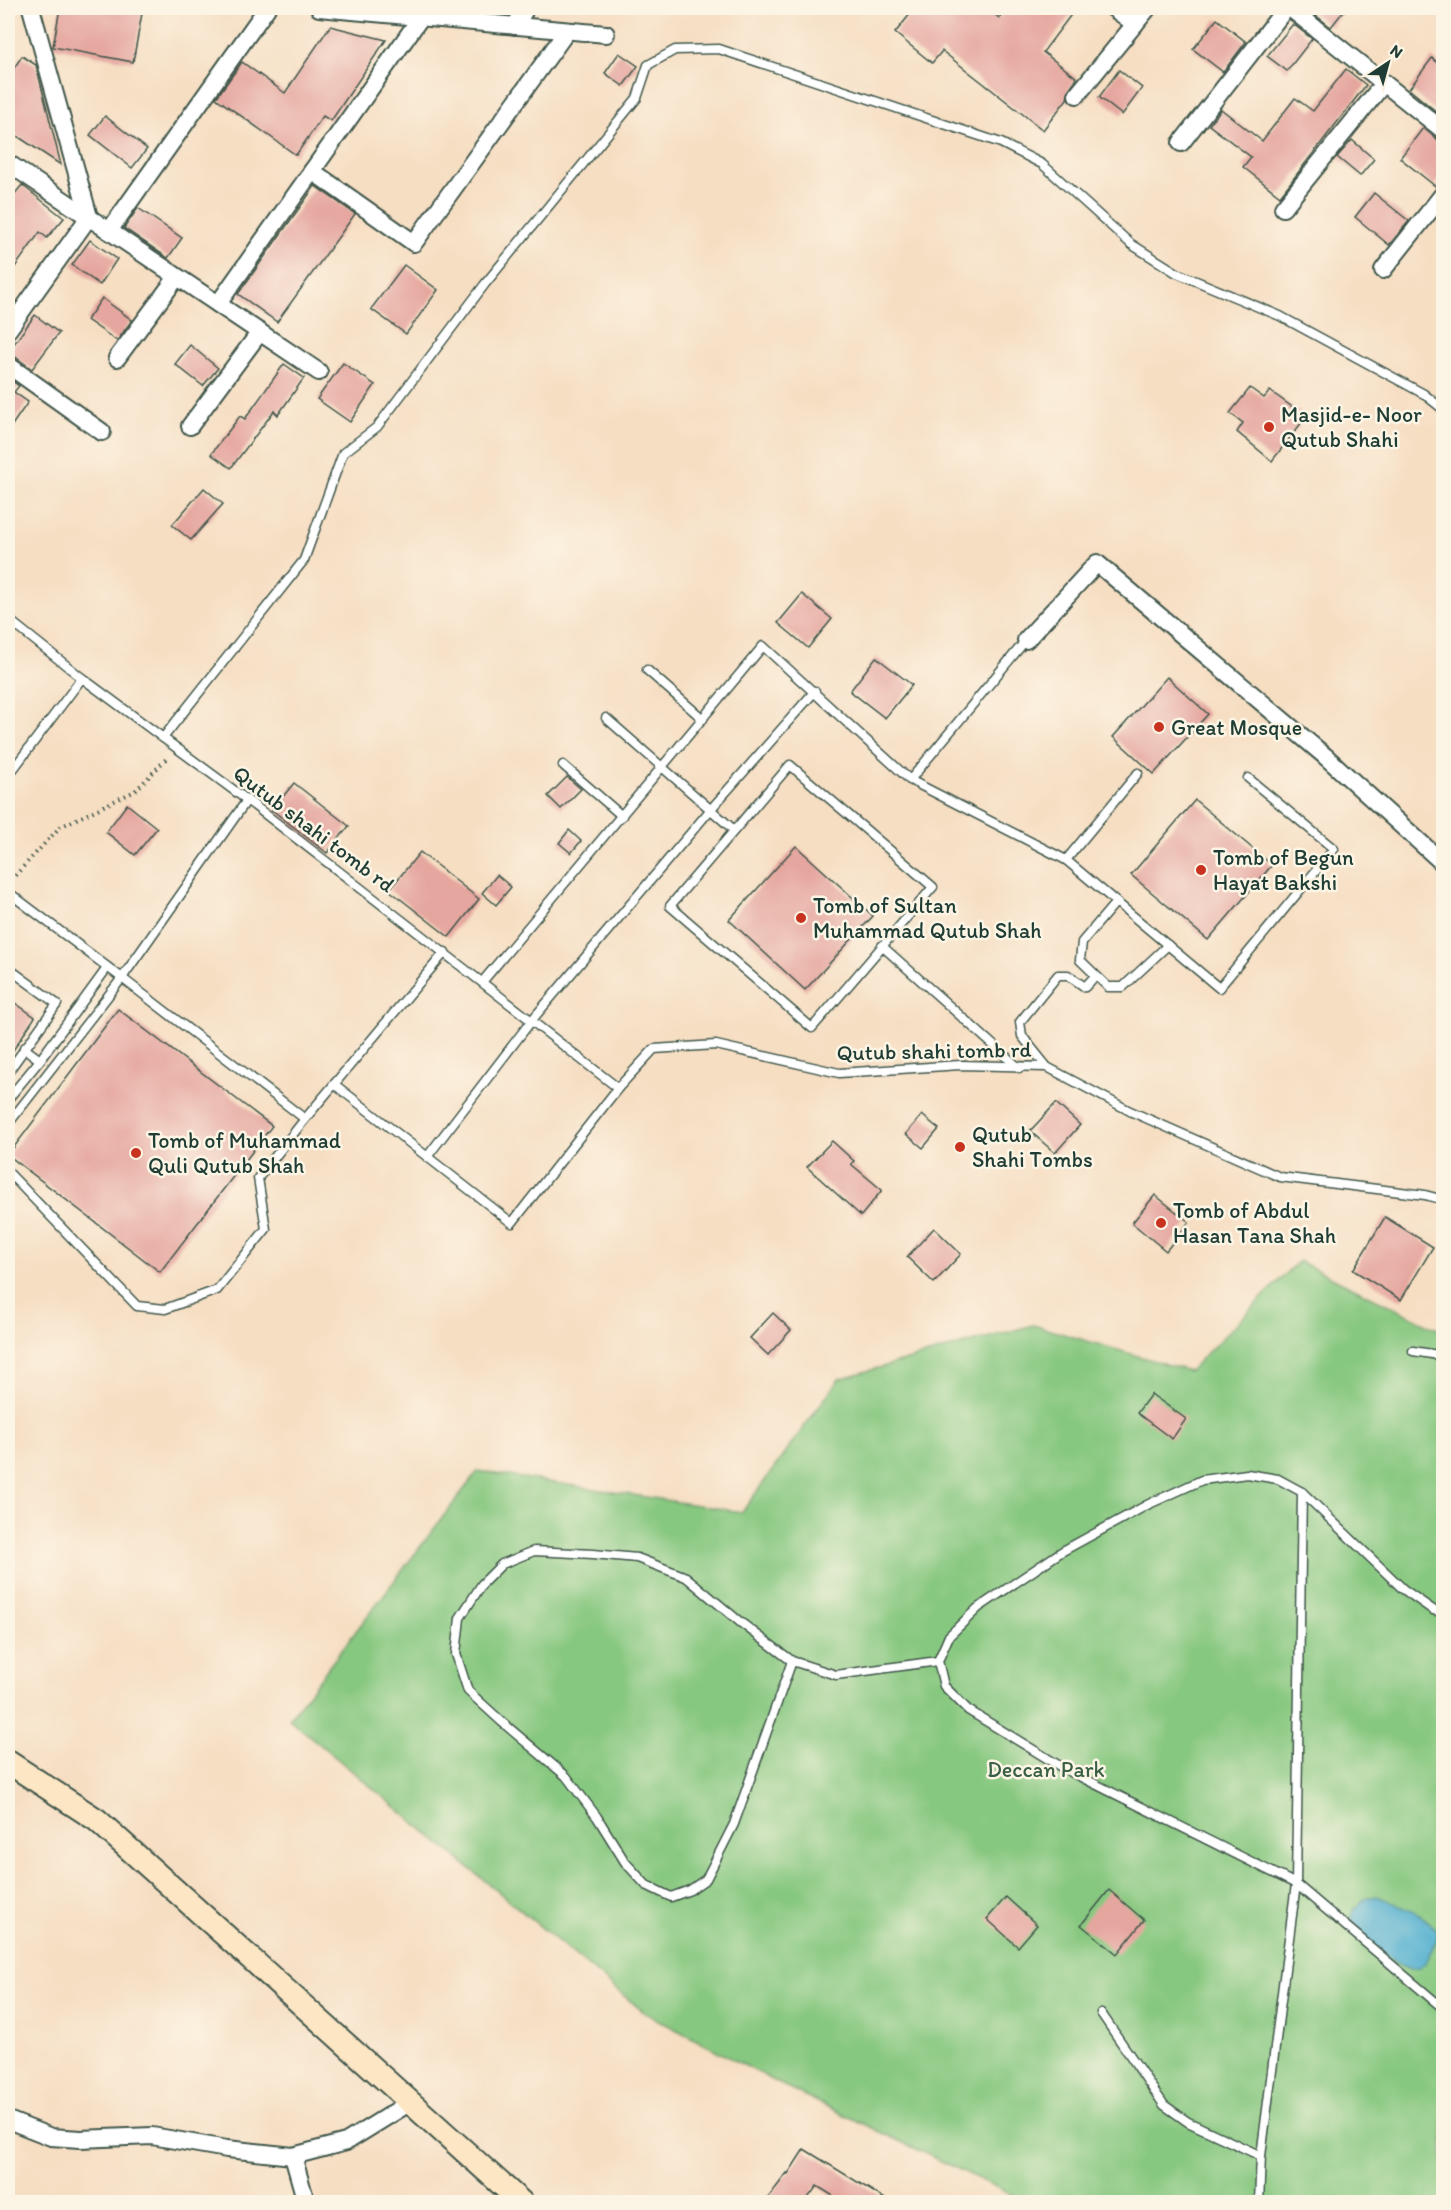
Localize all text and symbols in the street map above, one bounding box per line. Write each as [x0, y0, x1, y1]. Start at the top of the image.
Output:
north arrow [1358, 33, 1418, 93]
text: N [1387, 40, 1406, 62]
place label: Masjid-e- Noor Qutub Shahi [1281, 401, 1422, 453]
marker: Masjid-e- Noor Qutub Shahi [1262, 420, 1276, 434]
place label: Great Mosque [1171, 714, 1302, 741]
marker: Great Mosque [1152, 720, 1166, 734]
street label: Qutub shahi tomb rd [228, 760, 400, 898]
place label: Tomb of Begun Hayat Bakshi [1213, 844, 1354, 896]
marker: Tomb of Begun Hayat Bakshi [1194, 863, 1208, 877]
place label: Tomb of Sultan Muhammad Qutub Shah [813, 892, 1042, 944]
marker: Tomb of Sultan Muhammad Qutub Shah [794, 911, 808, 925]
street label: Qutub shahi tomb rd [836, 1036, 1032, 1066]
place label: Qutub Shahi Tombs [972, 1121, 1093, 1173]
place label: Tomb of Muhammad Quli Qutub Shah [148, 1127, 341, 1179]
marker: Qutub Shahi Tombs [953, 1140, 967, 1154]
marker: Tomb of Muhammad Quli Qutub Shah [129, 1146, 143, 1160]
place label: Tomb of Abdul Hasan Tana Shah [1173, 1197, 1336, 1249]
marker: Tomb of Abdul Hasan Tana Shah [1154, 1216, 1168, 1230]
park label: Deccan Park [987, 1756, 1105, 1783]

